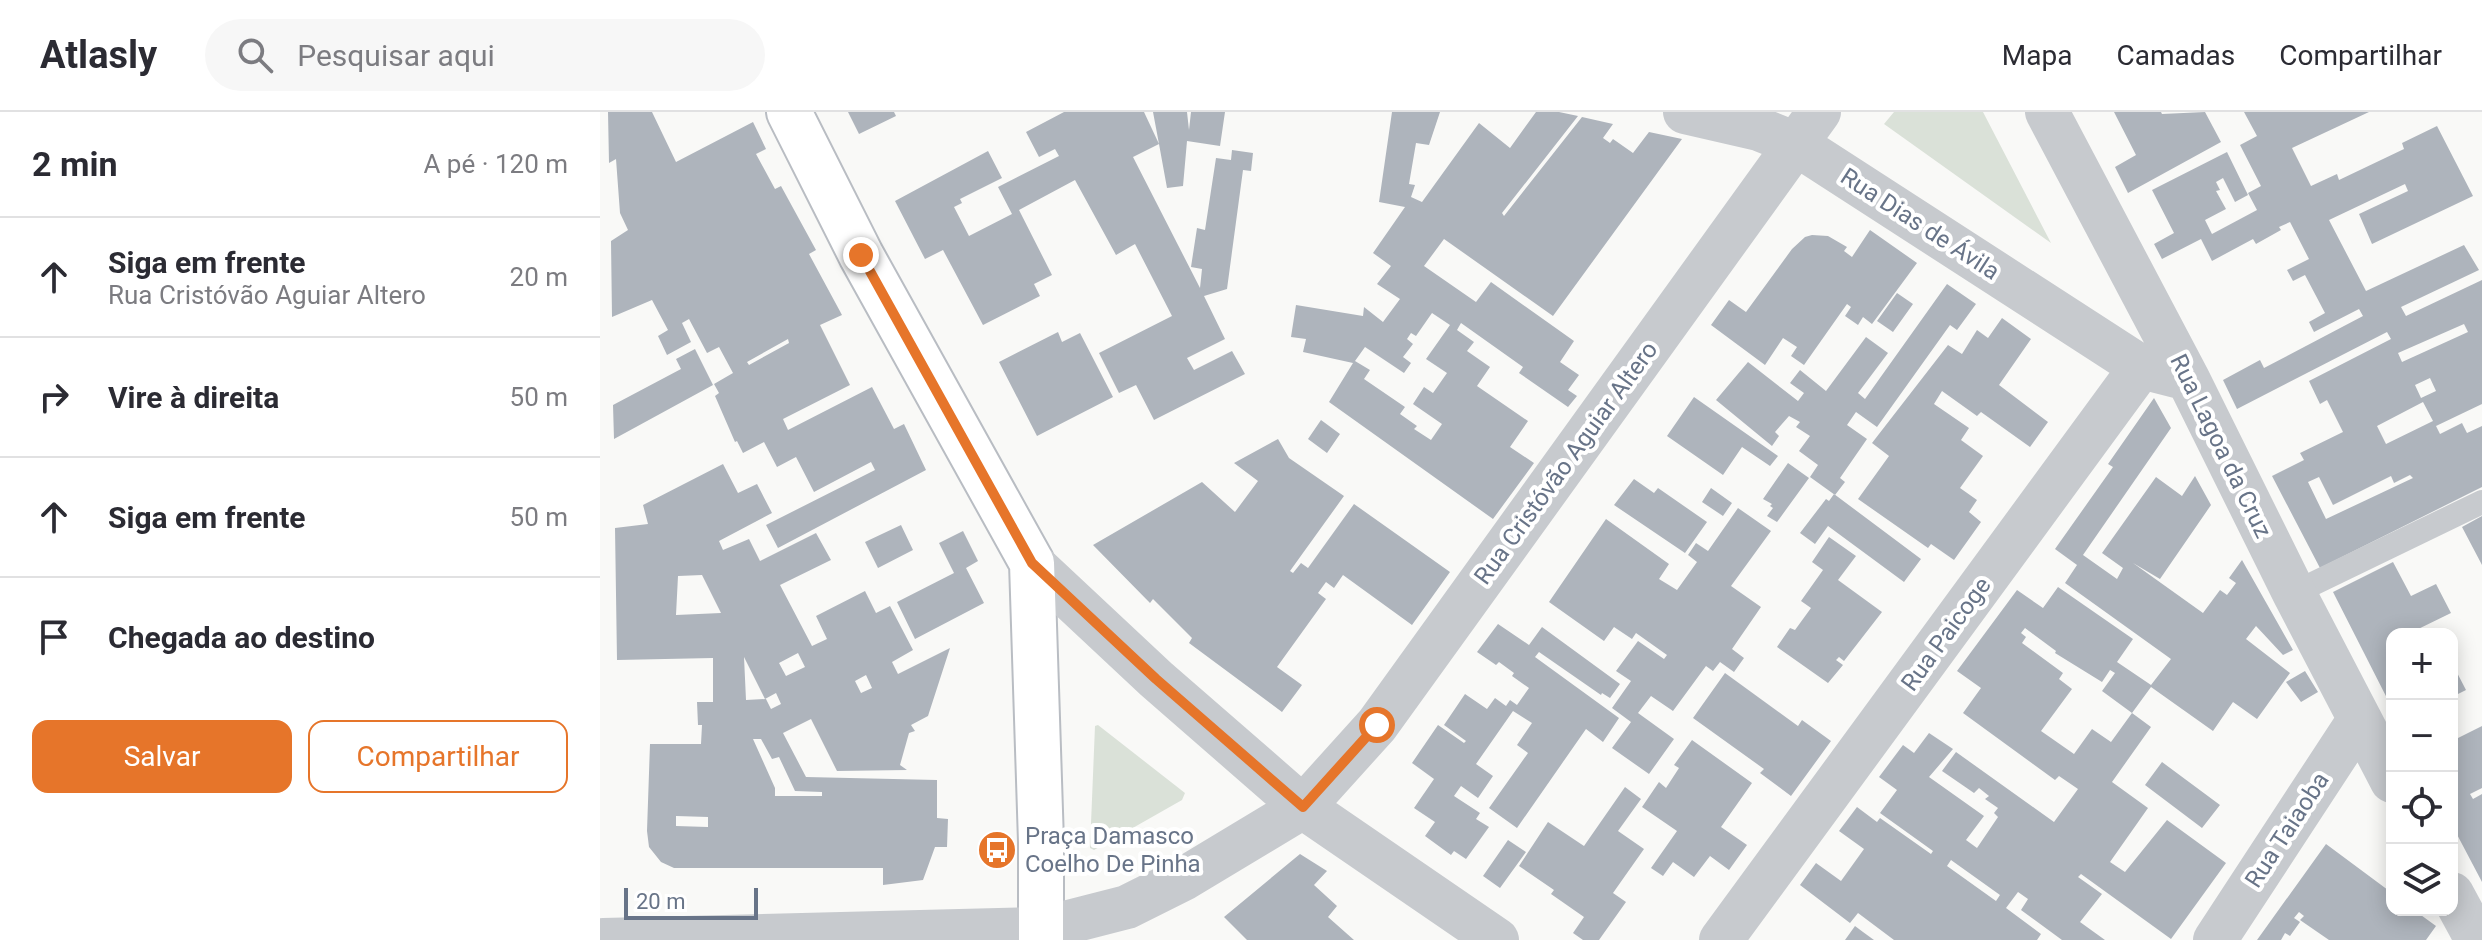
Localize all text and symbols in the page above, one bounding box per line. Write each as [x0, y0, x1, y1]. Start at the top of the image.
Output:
search box [205, 19, 765, 91]
text: Atlasly [40, 33, 157, 77]
icon: search [233, 33, 277, 77]
text: Pesquisar aqui [297, 38, 495, 73]
text: Mapa [2002, 39, 2072, 72]
text: Camadas [2116, 39, 2235, 72]
text: Compartilhar [2279, 39, 2442, 72]
text: 2 min [32, 144, 117, 184]
text: A pé · 120 m [423, 149, 568, 179]
street label: Rua Dias de Ávila [1835, 162, 2005, 286]
route end [843, 237, 879, 273]
text: Siga em frente [108, 245, 306, 280]
icon: ahead [32, 255, 76, 299]
text: 20 m [510, 262, 568, 292]
text: Rua Cristóvão Aguiar Altero [108, 280, 426, 310]
street label: Rua Cristóvão Aguiar Altero [1468, 336, 1664, 590]
street label: Rua Lagoa da Cruz [2164, 350, 2278, 542]
icon: right [32, 375, 76, 419]
text: Vire à direita [108, 380, 279, 415]
text: 50 m [510, 382, 568, 412]
icon: ahead [32, 495, 76, 539]
text: Siga em frente [108, 500, 306, 535]
text: 50 m [510, 502, 568, 532]
street label: Rua Paicoge [1895, 572, 1997, 696]
icon: arrive [32, 615, 76, 659]
text: Chegada ao destino [108, 620, 375, 655]
map controls [2386, 628, 2458, 916]
button: + [2386, 628, 2458, 700]
button: − [2386, 700, 2458, 772]
route start [1359, 707, 1395, 743]
button: Salvar [32, 720, 292, 793]
button: Compartilhar [308, 720, 568, 793]
street label: Rua Taiaoba [2239, 767, 2335, 893]
button: locate [2386, 772, 2458, 844]
place label: Praça Damasco Coelho De Pinha [1025, 822, 1201, 878]
bus stop icon: Praça Damasco Coelho De Pinha [976, 829, 1018, 871]
button: layers [2386, 844, 2458, 916]
scale bar [624, 884, 758, 920]
text: 20 m [636, 889, 685, 914]

